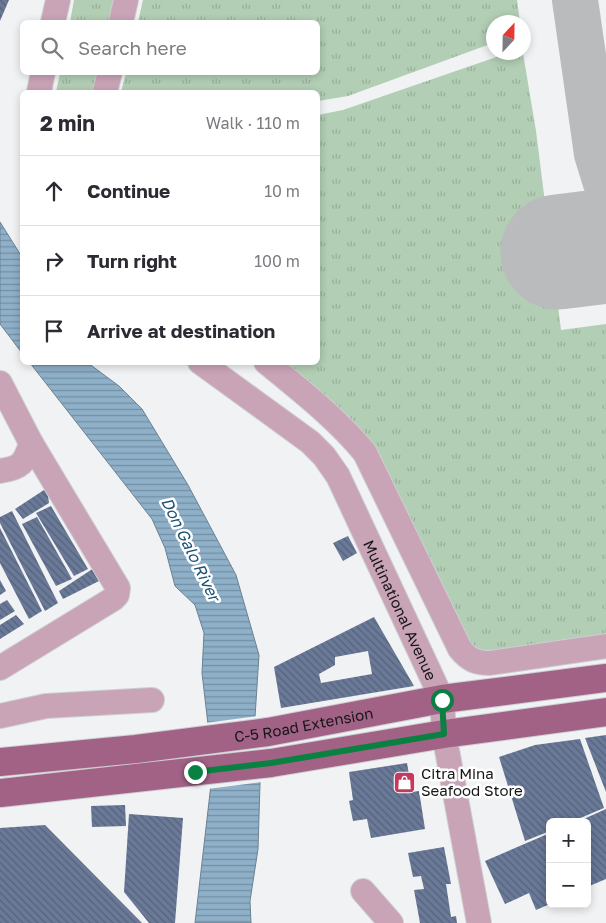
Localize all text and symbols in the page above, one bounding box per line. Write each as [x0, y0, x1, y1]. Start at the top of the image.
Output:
north arrow [486, 15, 531, 60]
search box [20, 20, 320, 75]
icon: search [38, 34, 66, 62]
text: Search here [78, 36, 187, 59]
text: 2 min [40, 110, 95, 136]
text: Walk · 110 m [206, 113, 300, 133]
icon: ahead [40, 177, 68, 205]
text: Continue [87, 179, 170, 202]
text: 10 m [264, 181, 300, 201]
icon: right [40, 247, 68, 275]
text: Turn right [87, 249, 177, 272]
text: 100 m [254, 251, 300, 271]
icon: arrive [40, 317, 68, 345]
text: Arrive at destination [87, 319, 275, 342]
water label: Don Galo River [157, 494, 226, 607]
street label: Multinational Avenue [360, 537, 441, 683]
route start [431, 689, 454, 712]
street label: C-5 Road Extension [233, 703, 375, 745]
route end [184, 761, 207, 784]
place label: Citra Mina Seafood Store [421, 764, 523, 799]
shop icon: Citra Mina Seafood Store [393, 770, 417, 794]
map controls [546, 818, 591, 908]
button: + [546, 818, 591, 863]
button: − [546, 863, 591, 908]

